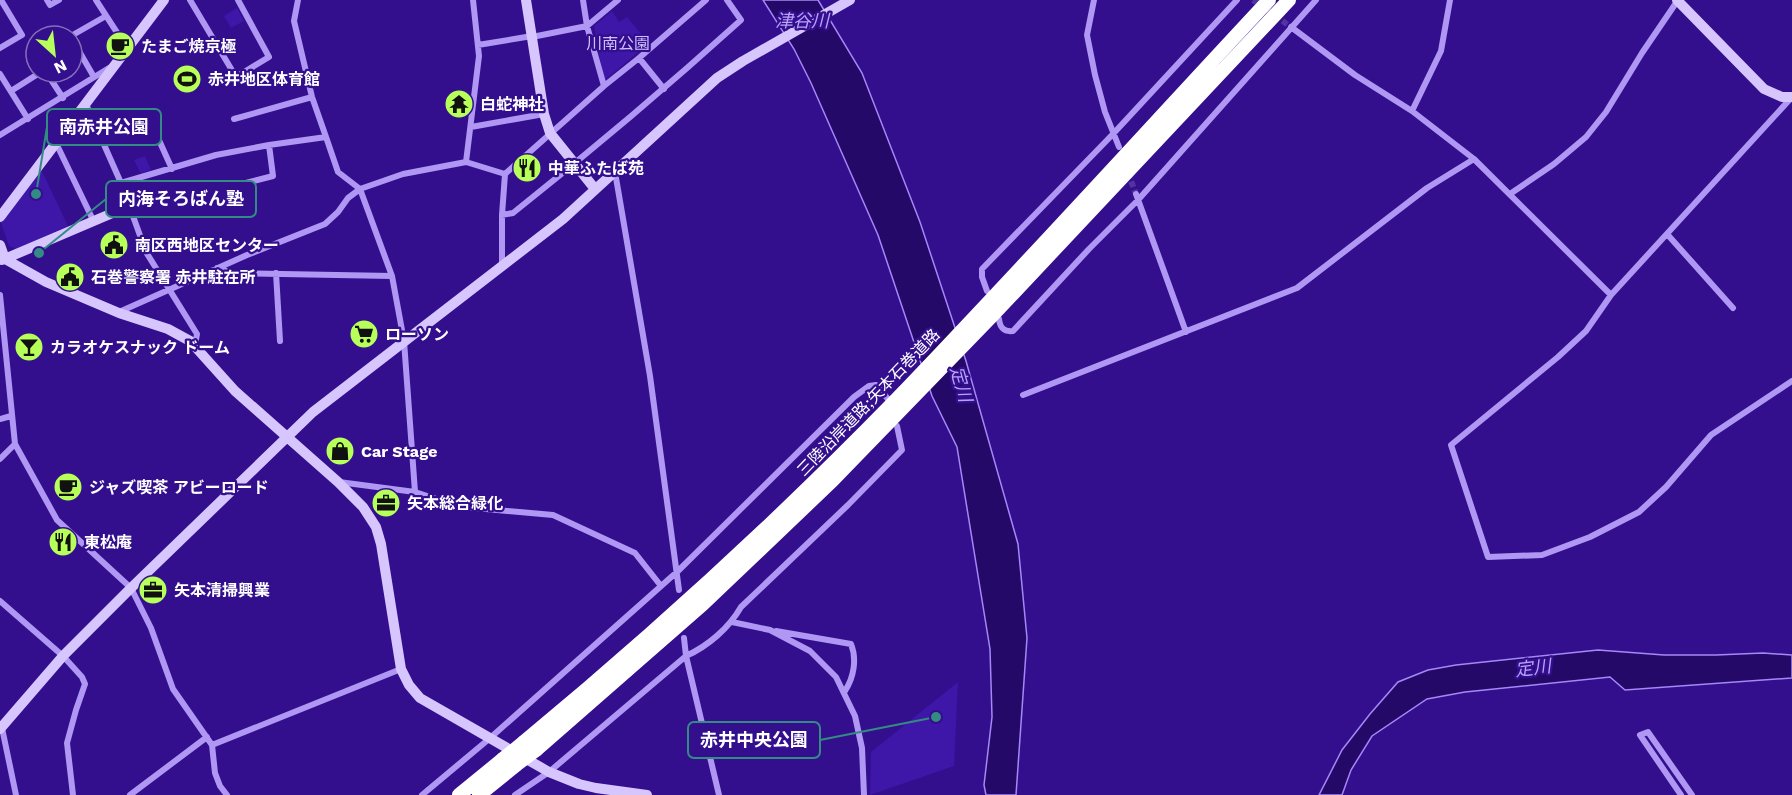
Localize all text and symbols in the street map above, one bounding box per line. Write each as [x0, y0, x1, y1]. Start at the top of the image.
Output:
water label: 津谷川 [775, 10, 831, 31]
north arrow [24, 24, 84, 84]
cafe icon: たまご焼京極 [104, 30, 136, 62]
park label: 川南公園 [586, 34, 650, 53]
place label: たまご焼京極 [141, 37, 237, 56]
text: N [51, 56, 70, 78]
sports icon: 赤井地区体育館 [171, 63, 203, 95]
place label: 赤井地区体育館 [208, 70, 320, 89]
temple icon: 白蛇神社 [443, 88, 475, 120]
place label: 白蛇神社 [480, 95, 544, 114]
callout: 南赤井公園 [47, 109, 161, 145]
text: 南赤井公園 [59, 116, 149, 137]
restaurant icon: 中華ふたば苑 [511, 152, 543, 184]
place label: 中華ふたば苑 [548, 159, 644, 178]
callout: 内海そろばん塾 [106, 181, 256, 217]
text: 内海そろばん塾 [118, 188, 244, 209]
public building icon: 南区西地区センター [98, 229, 130, 261]
place label: 南区西地区センター [135, 236, 279, 255]
public building icon: 石巻警察署 赤井駐在所 [54, 261, 86, 293]
place label: 石巻警察署 赤井駐在所 [91, 268, 256, 287]
supermarket icon: ローソン [348, 318, 380, 350]
place label: ローソン [385, 325, 449, 344]
street label: 三陸沿岸道路;矢本石巻道路 [793, 325, 944, 480]
bar icon: カラオケスナック ドーム [13, 331, 45, 363]
place label: カラオケスナック ドーム [50, 338, 230, 357]
water label: 定川 [946, 364, 977, 406]
shop icon: Car Stage [324, 435, 356, 467]
place label: Car Stage [361, 442, 437, 461]
cafe icon: ジャズ喫茶 アビーロード [52, 471, 84, 503]
place label: ジャズ喫茶 アビーロード [89, 478, 269, 497]
office icon: 矢本総合緑化 [370, 487, 402, 519]
place label: 矢本総合緑化 [407, 494, 503, 513]
restaurant icon: 東松庵 [47, 526, 79, 558]
place label: 東松庵 [84, 533, 132, 552]
office icon: 矢本清掃興業 [137, 574, 169, 606]
place label: 矢本清掃興業 [174, 581, 270, 600]
water label: 定川 [1514, 655, 1554, 680]
callout: 赤井中央公園 [688, 722, 820, 758]
text: 赤井中央公園 [700, 729, 808, 750]

